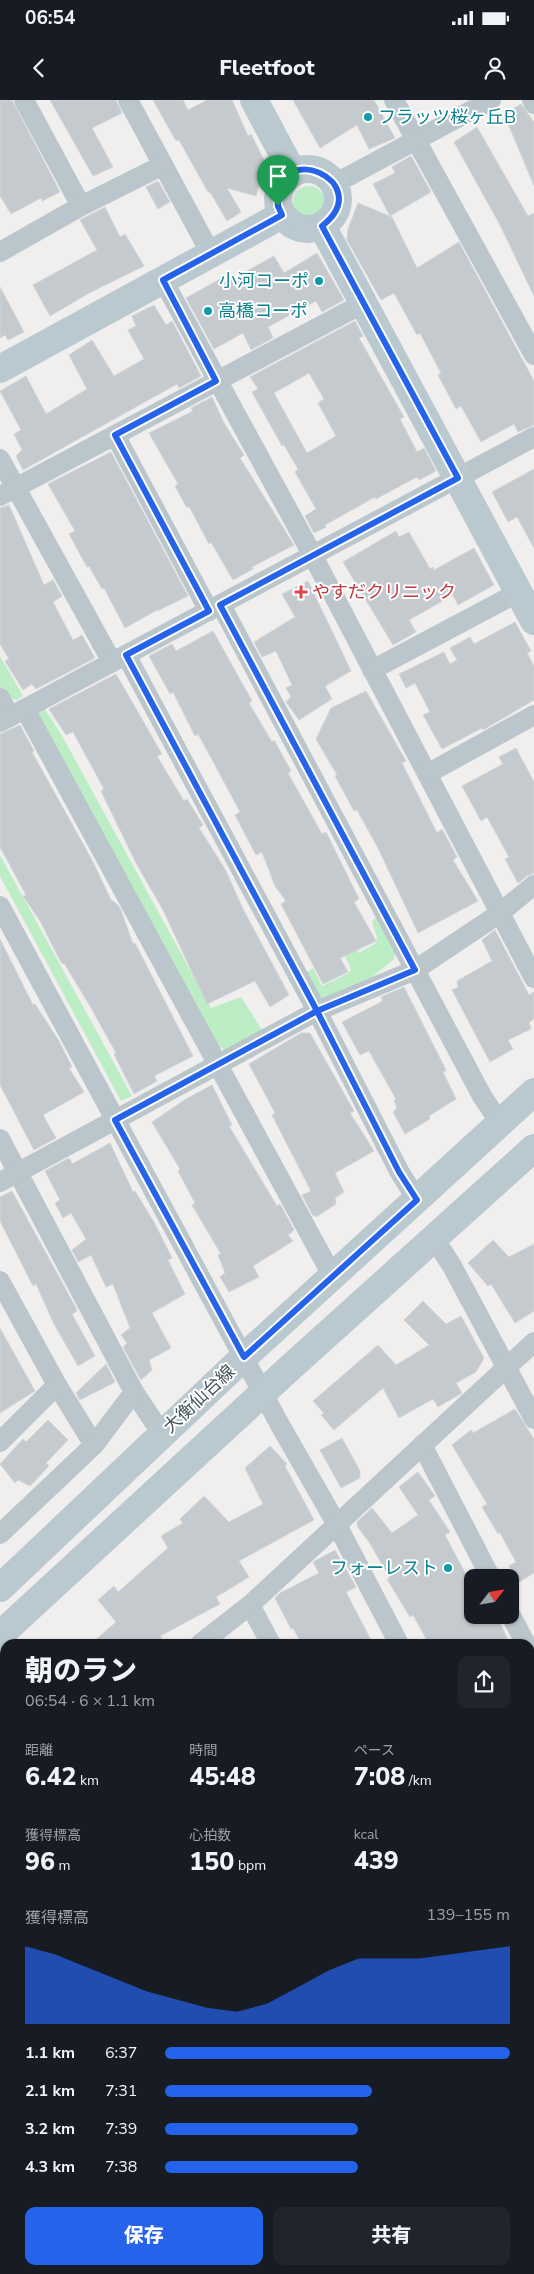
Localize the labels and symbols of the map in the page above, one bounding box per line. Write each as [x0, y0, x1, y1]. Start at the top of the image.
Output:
place label: フラッツ桜ヶ丘B [378, 105, 516, 129]
marker: フラッツ桜ヶ丘B [362, 111, 374, 123]
pin [257, 155, 299, 206]
place label: 小河コーポ [219, 269, 309, 293]
marker: 小河コーポ [313, 275, 325, 287]
place label: 高橋コーポ [218, 299, 308, 323]
marker: 高橋コーポ [202, 305, 214, 317]
place label: やすだクリニック [312, 580, 456, 604]
marker: やすだクリニック [294, 585, 308, 599]
street label: 大衡仙台線 [158, 1360, 240, 1438]
place label: フォーレスト [330, 1556, 438, 1580]
marker: フォーレスト [442, 1562, 454, 1574]
north arrow [464, 1569, 519, 1624]

